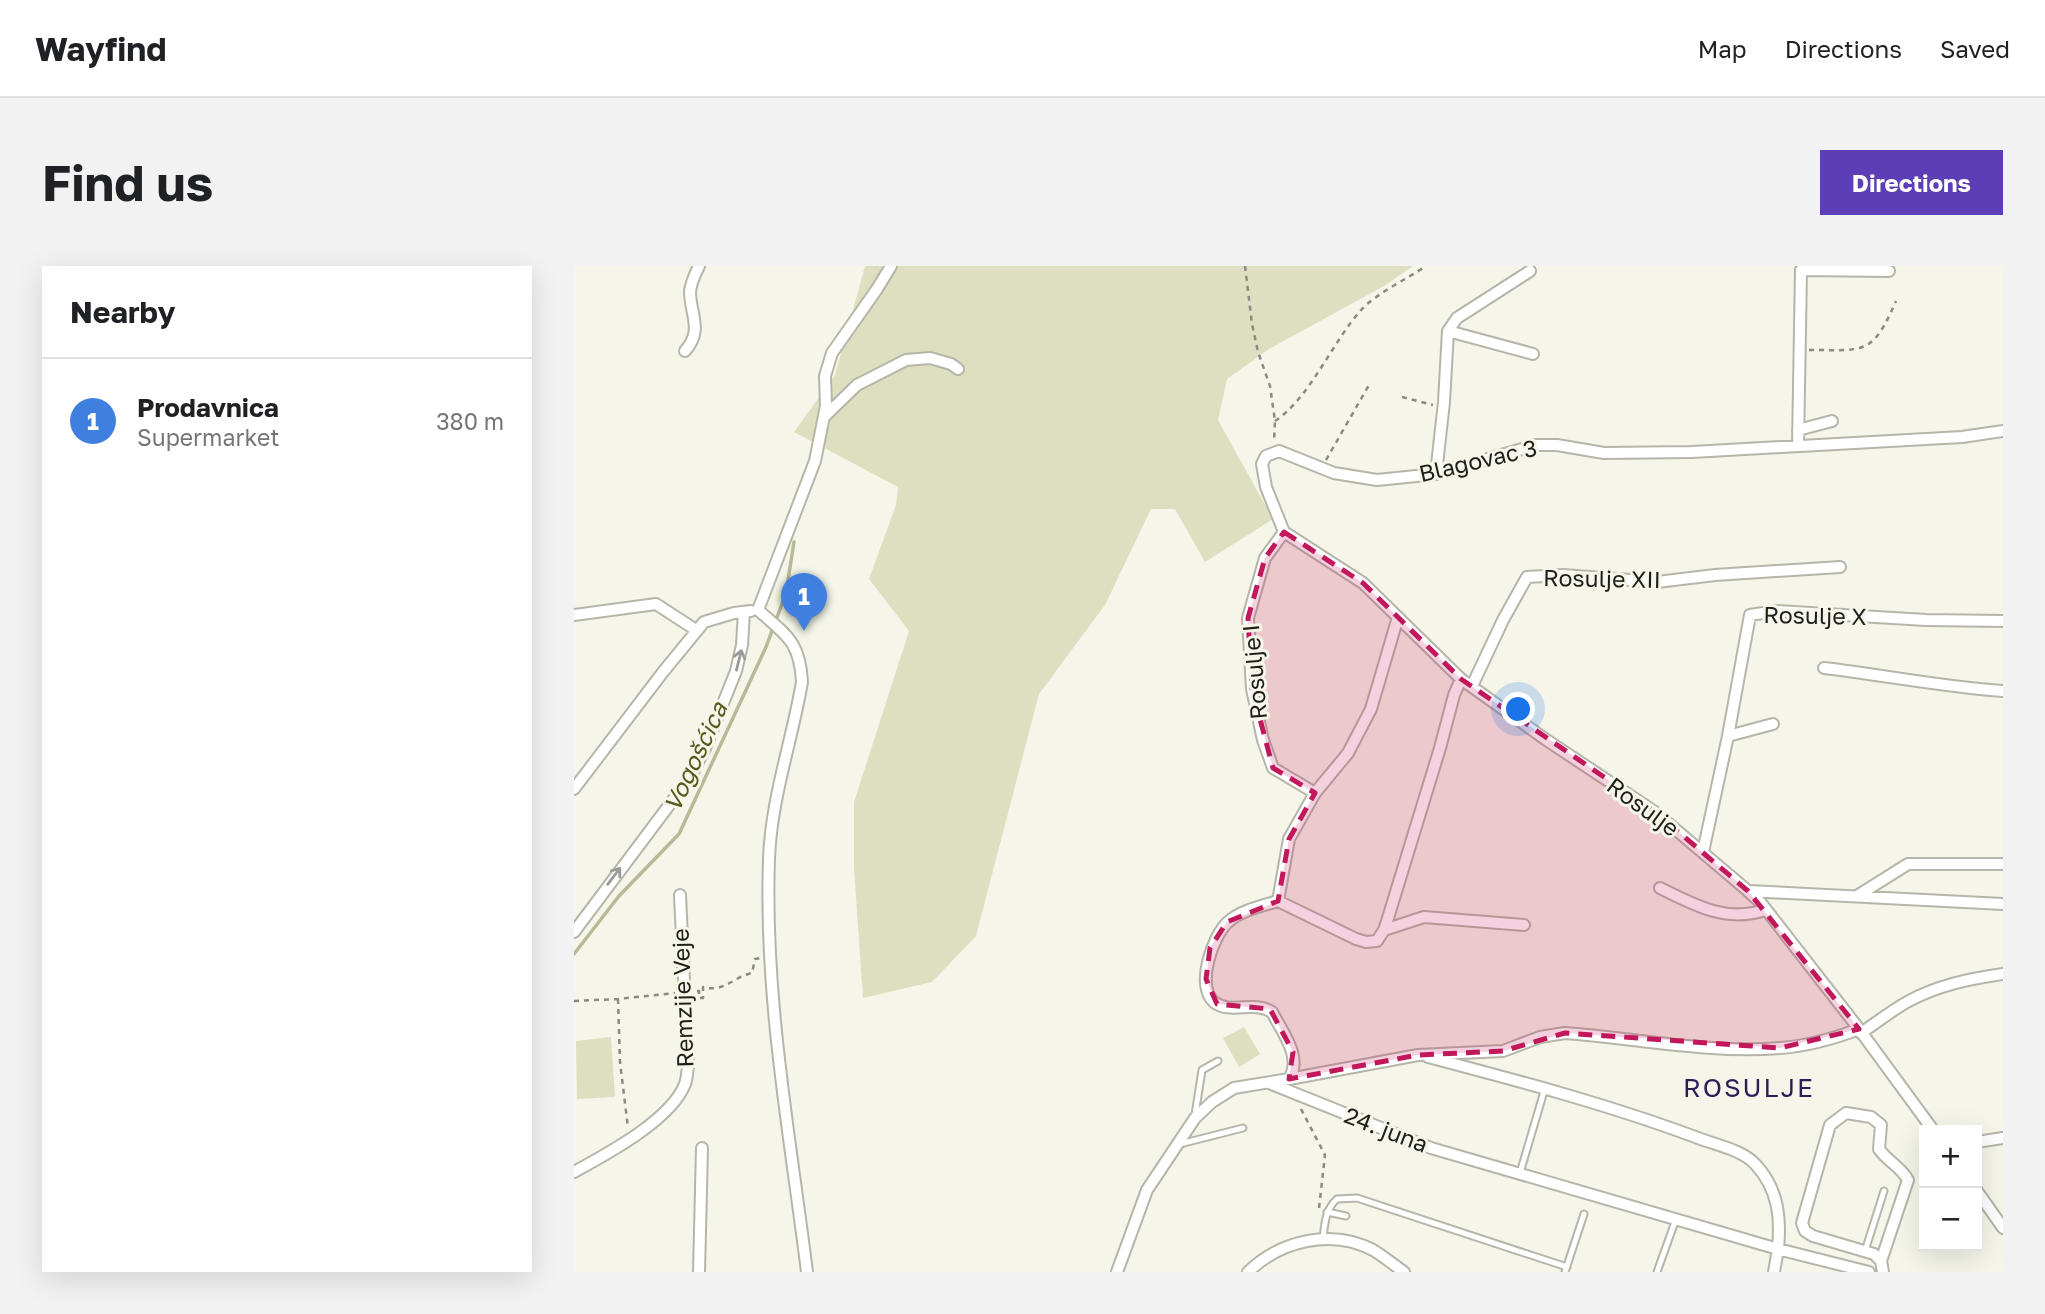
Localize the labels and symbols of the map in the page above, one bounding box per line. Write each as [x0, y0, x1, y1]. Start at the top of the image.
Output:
street label: Blagovac 3 [1416, 433, 1539, 487]
street label: Rosulje XII [1543, 563, 1661, 593]
pin: 1 [781, 573, 827, 631]
street label: Rosulje X [1763, 600, 1867, 630]
street label: Rosulje I [1236, 623, 1272, 721]
one-way arrow [733, 649, 746, 672]
your location [1501, 692, 1535, 726]
water label: Vogošćica [657, 696, 734, 816]
street label: Rosulje [1602, 771, 1685, 842]
one-way arrow [606, 867, 621, 886]
street label: Remzije Veje [666, 928, 698, 1068]
district label: ROSULJE [1683, 1072, 1815, 1103]
street label: 24. juna [1341, 1100, 1432, 1158]

